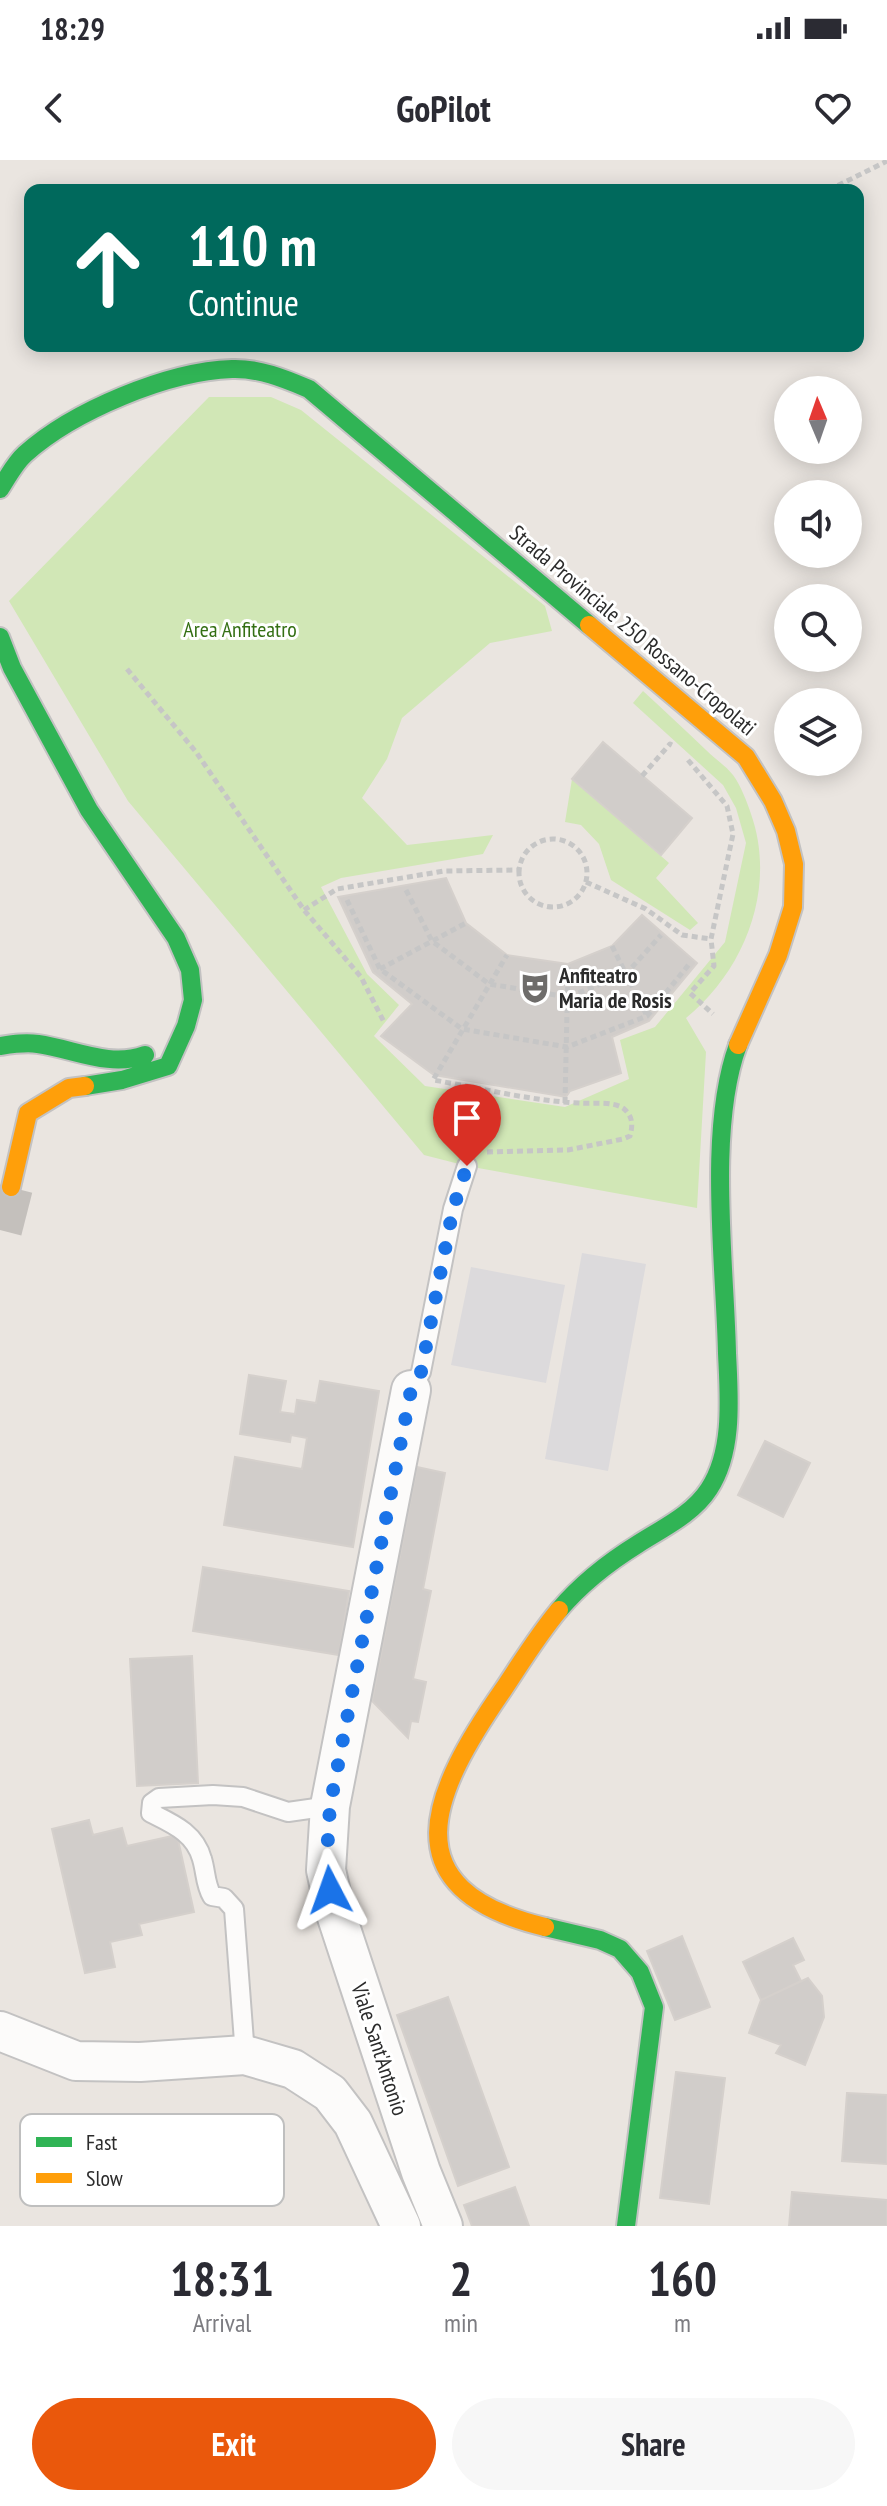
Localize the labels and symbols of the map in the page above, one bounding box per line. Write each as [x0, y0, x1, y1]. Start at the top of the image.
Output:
north arrow [774, 376, 862, 464]
street label: Strada Provinciale 250 Rossano-Cropolati [504, 519, 762, 741]
park label: Area Anfiteatro [183, 615, 297, 643]
place label: Anfiteatro Maria de Rosis [558, 961, 672, 1014]
theatre icon: Anfiteatro Maria de Rosis [518, 971, 552, 1005]
pin [433, 1084, 501, 1166]
position arrow [288, 1848, 372, 1932]
street label: Viale Sant'Antonio [345, 1978, 415, 2119]
legend [20, 2114, 284, 2206]
text: Fast [86, 2128, 117, 2156]
text: Slow [86, 2164, 123, 2192]

